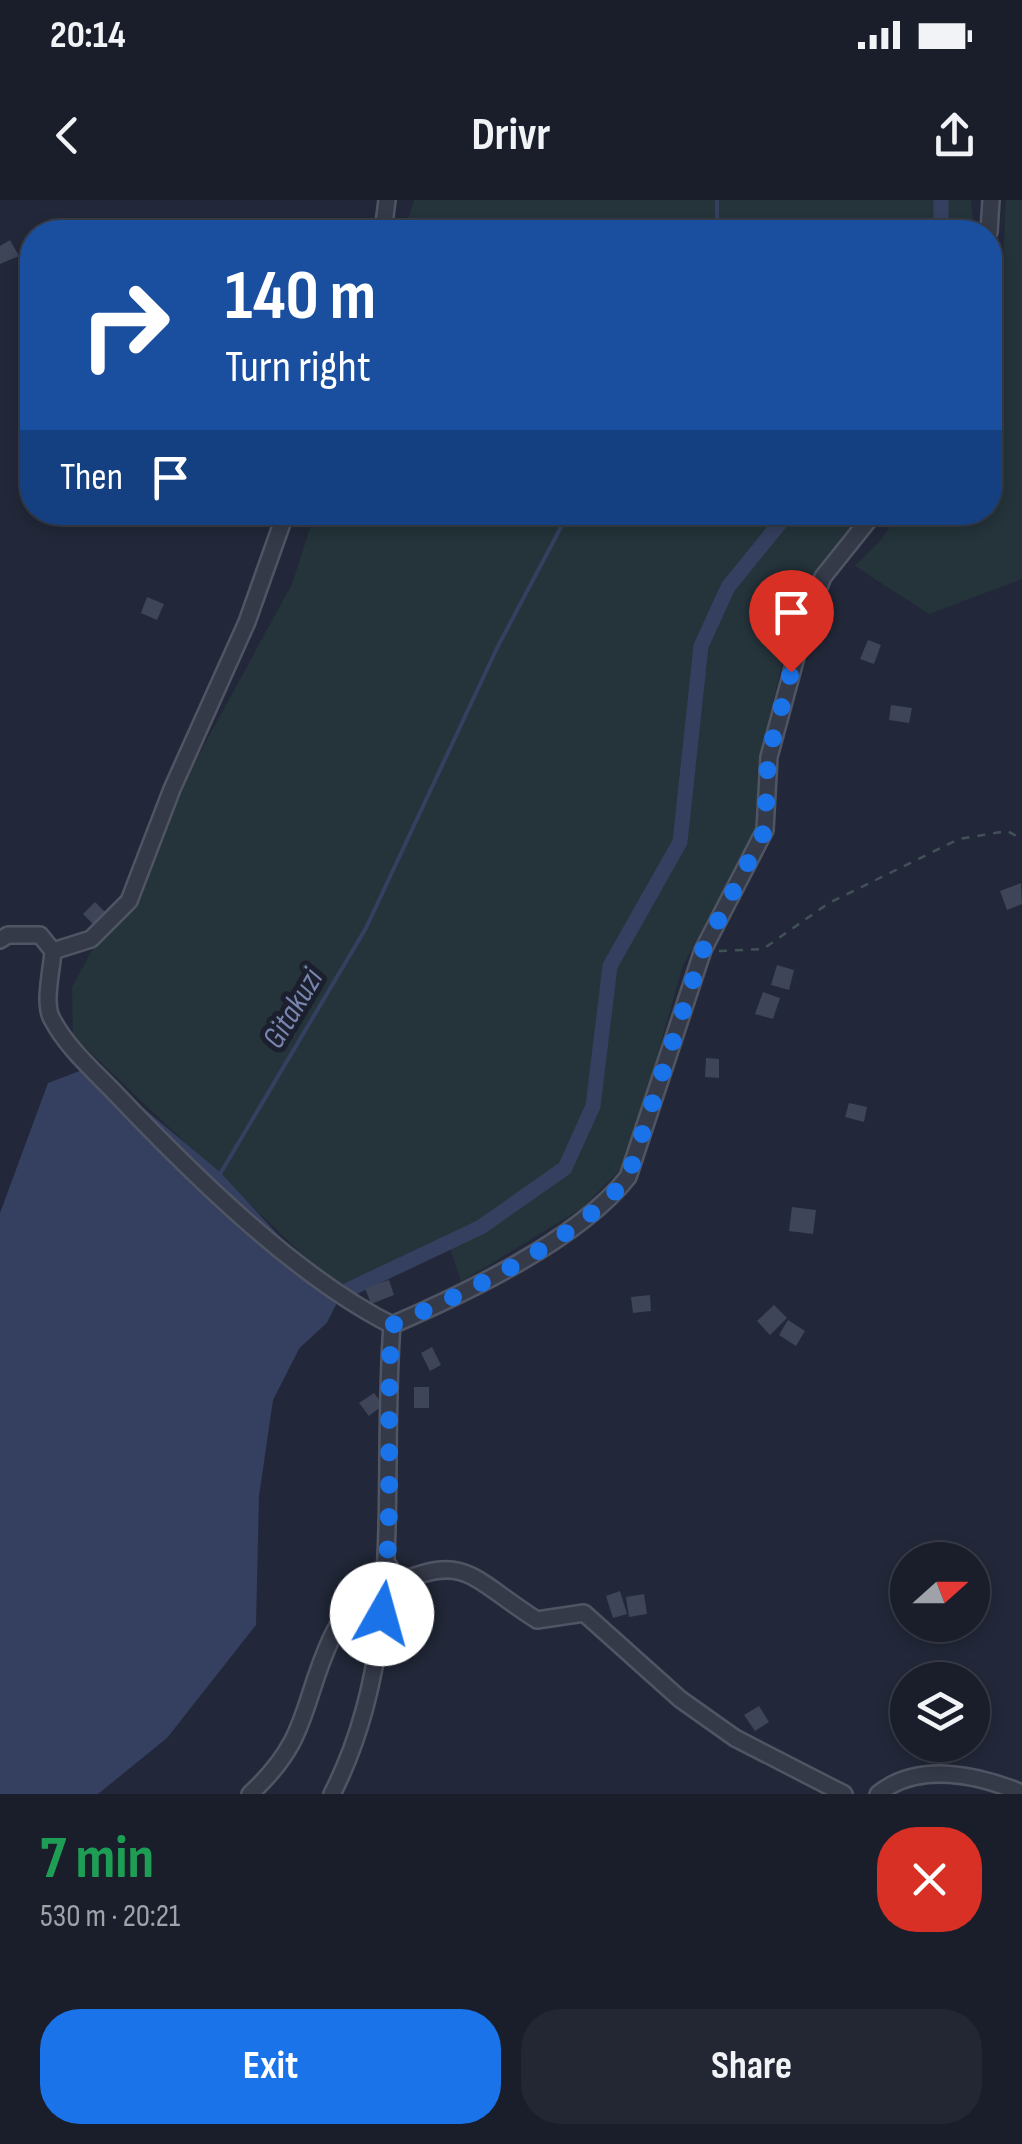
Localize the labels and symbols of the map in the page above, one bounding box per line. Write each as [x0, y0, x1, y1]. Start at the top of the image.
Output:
pin [749, 570, 834, 673]
water label: Gitakuzi [254, 961, 333, 1056]
north arrow [890, 1542, 990, 1642]
position arrow [330, 1562, 434, 1666]

